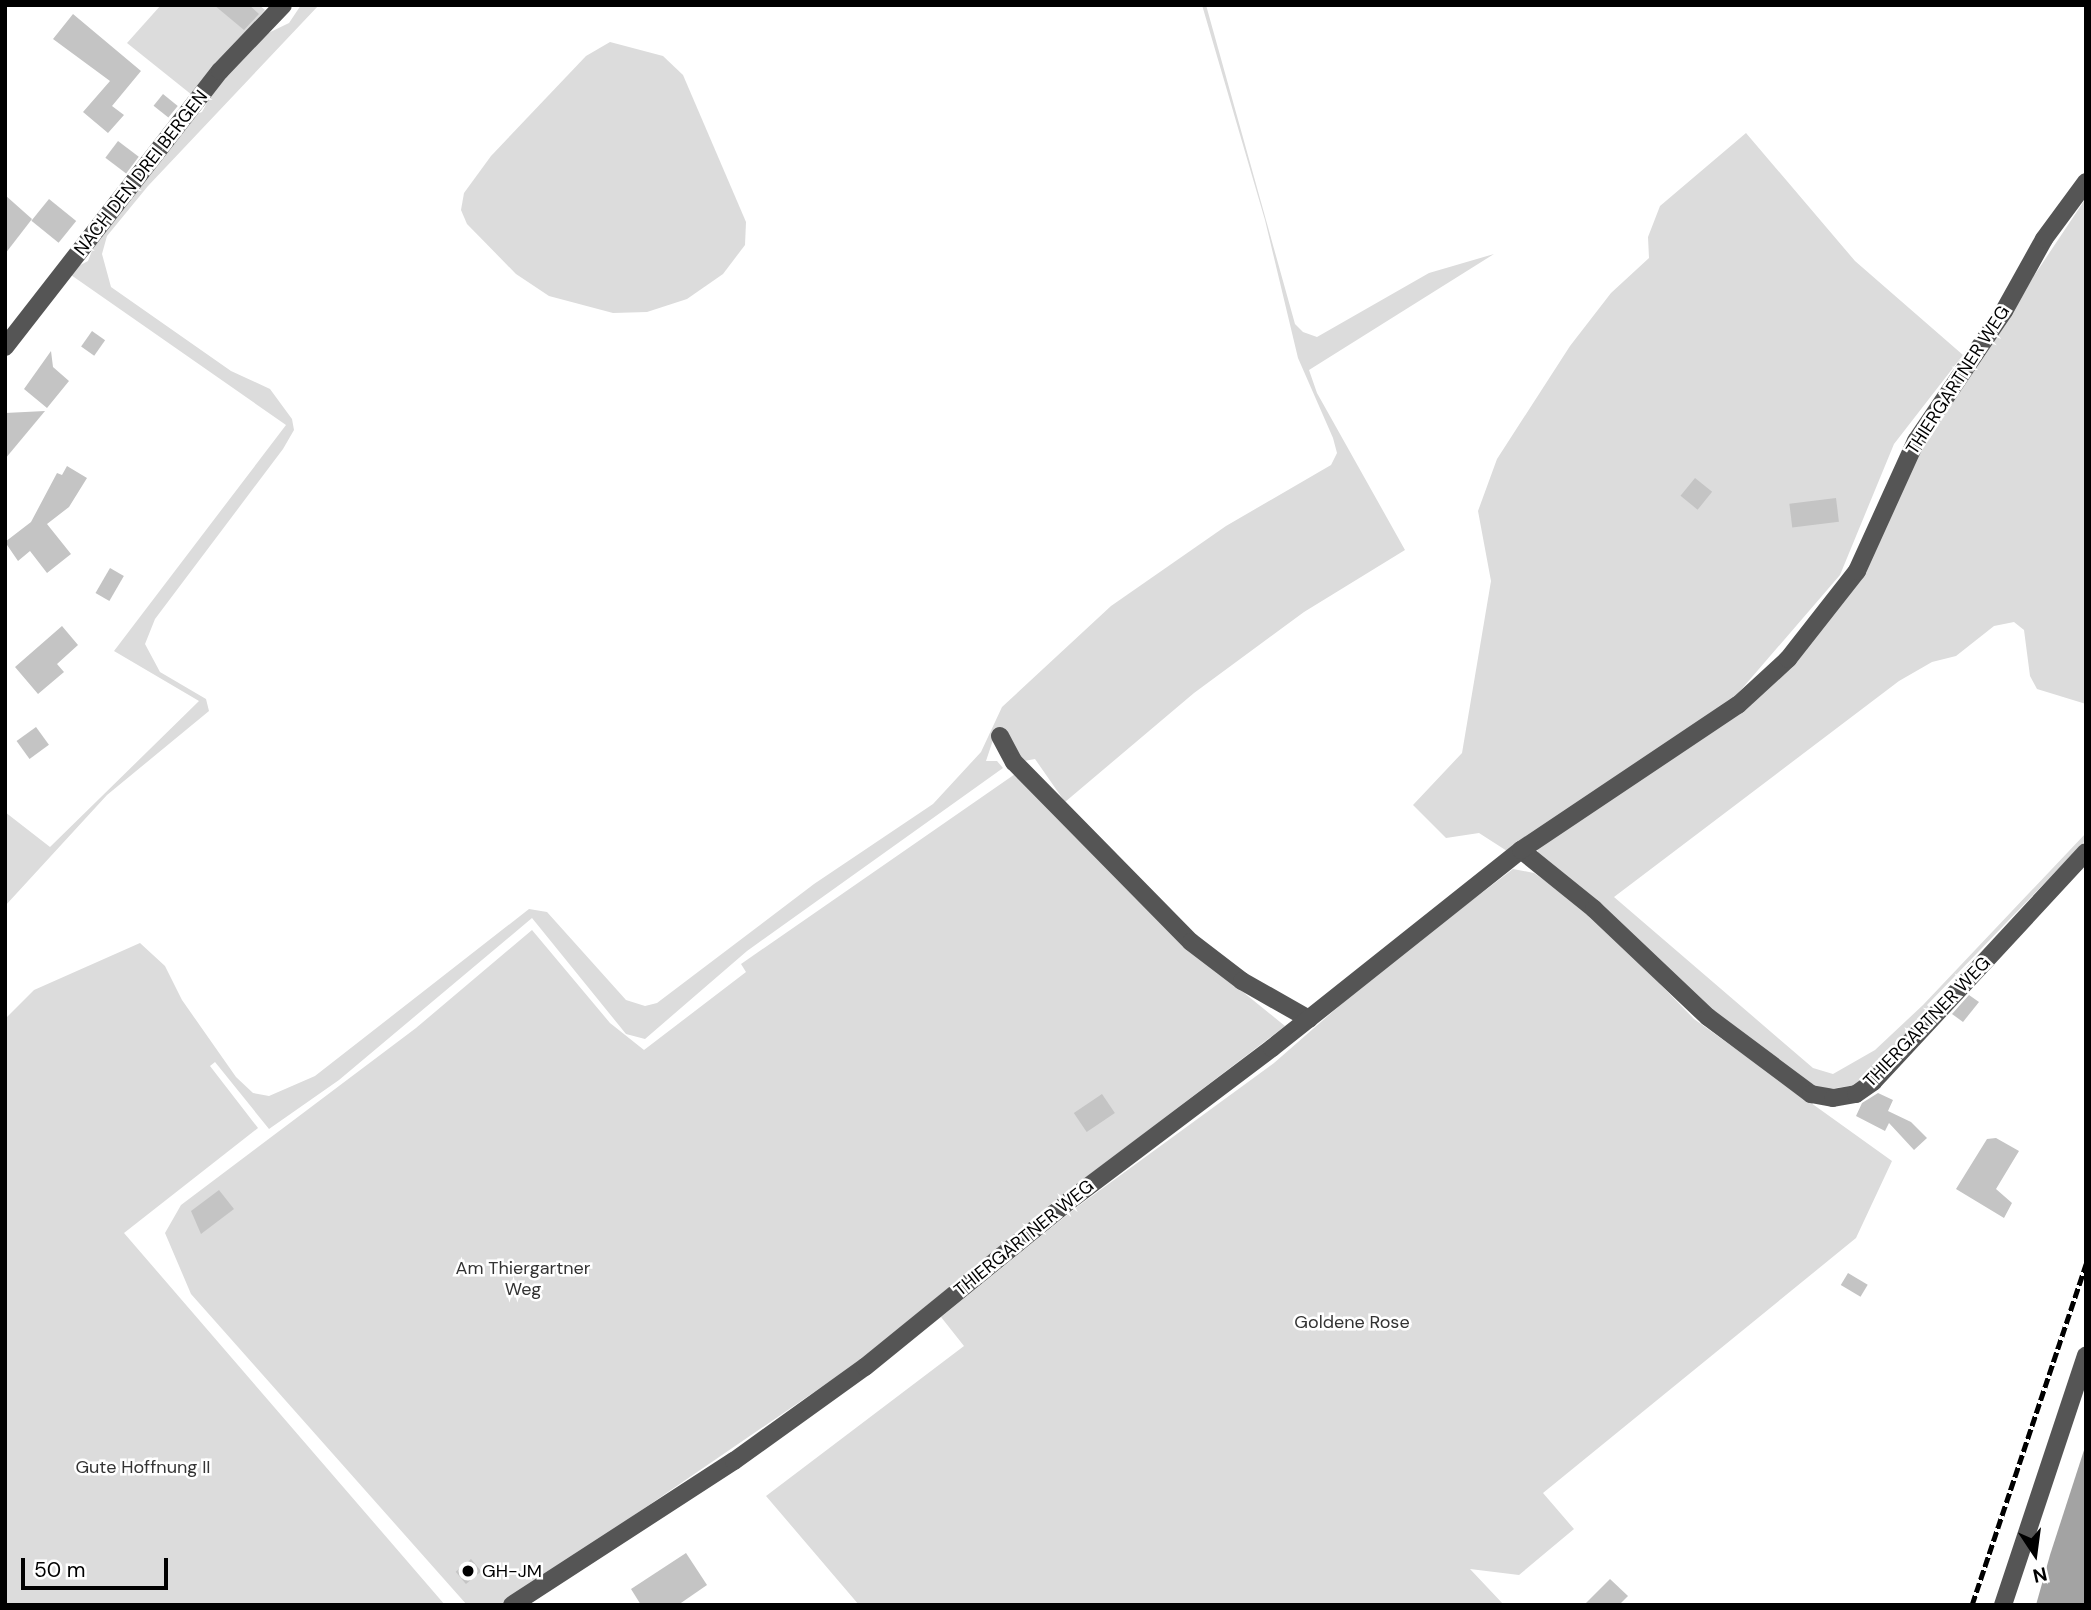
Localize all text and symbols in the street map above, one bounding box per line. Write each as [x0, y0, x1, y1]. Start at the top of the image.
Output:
street label: NACH DEN DREI BERGEN [70, 86, 212, 260]
street label: THIERGARTNER WEG [1902, 302, 2014, 458]
street label: THIERGARTNER WEG [1859, 952, 1995, 1092]
street label: THIERGARTNER WEG [950, 1175, 1098, 1301]
park label: Am Thiergartner Weg [456, 1258, 590, 1300]
park label: Goldene Rose [1294, 1311, 1410, 1333]
park label: Gute Hoffnung II [75, 1456, 211, 1478]
north arrow [2000, 1519, 2070, 1589]
scale bar [24, 1544, 172, 1588]
text: 50 m [34, 1556, 85, 1584]
place label: GH-JM [482, 1560, 542, 1582]
text: N [2030, 1561, 2049, 1589]
marker: GH-JM [460, 1563, 476, 1579]

